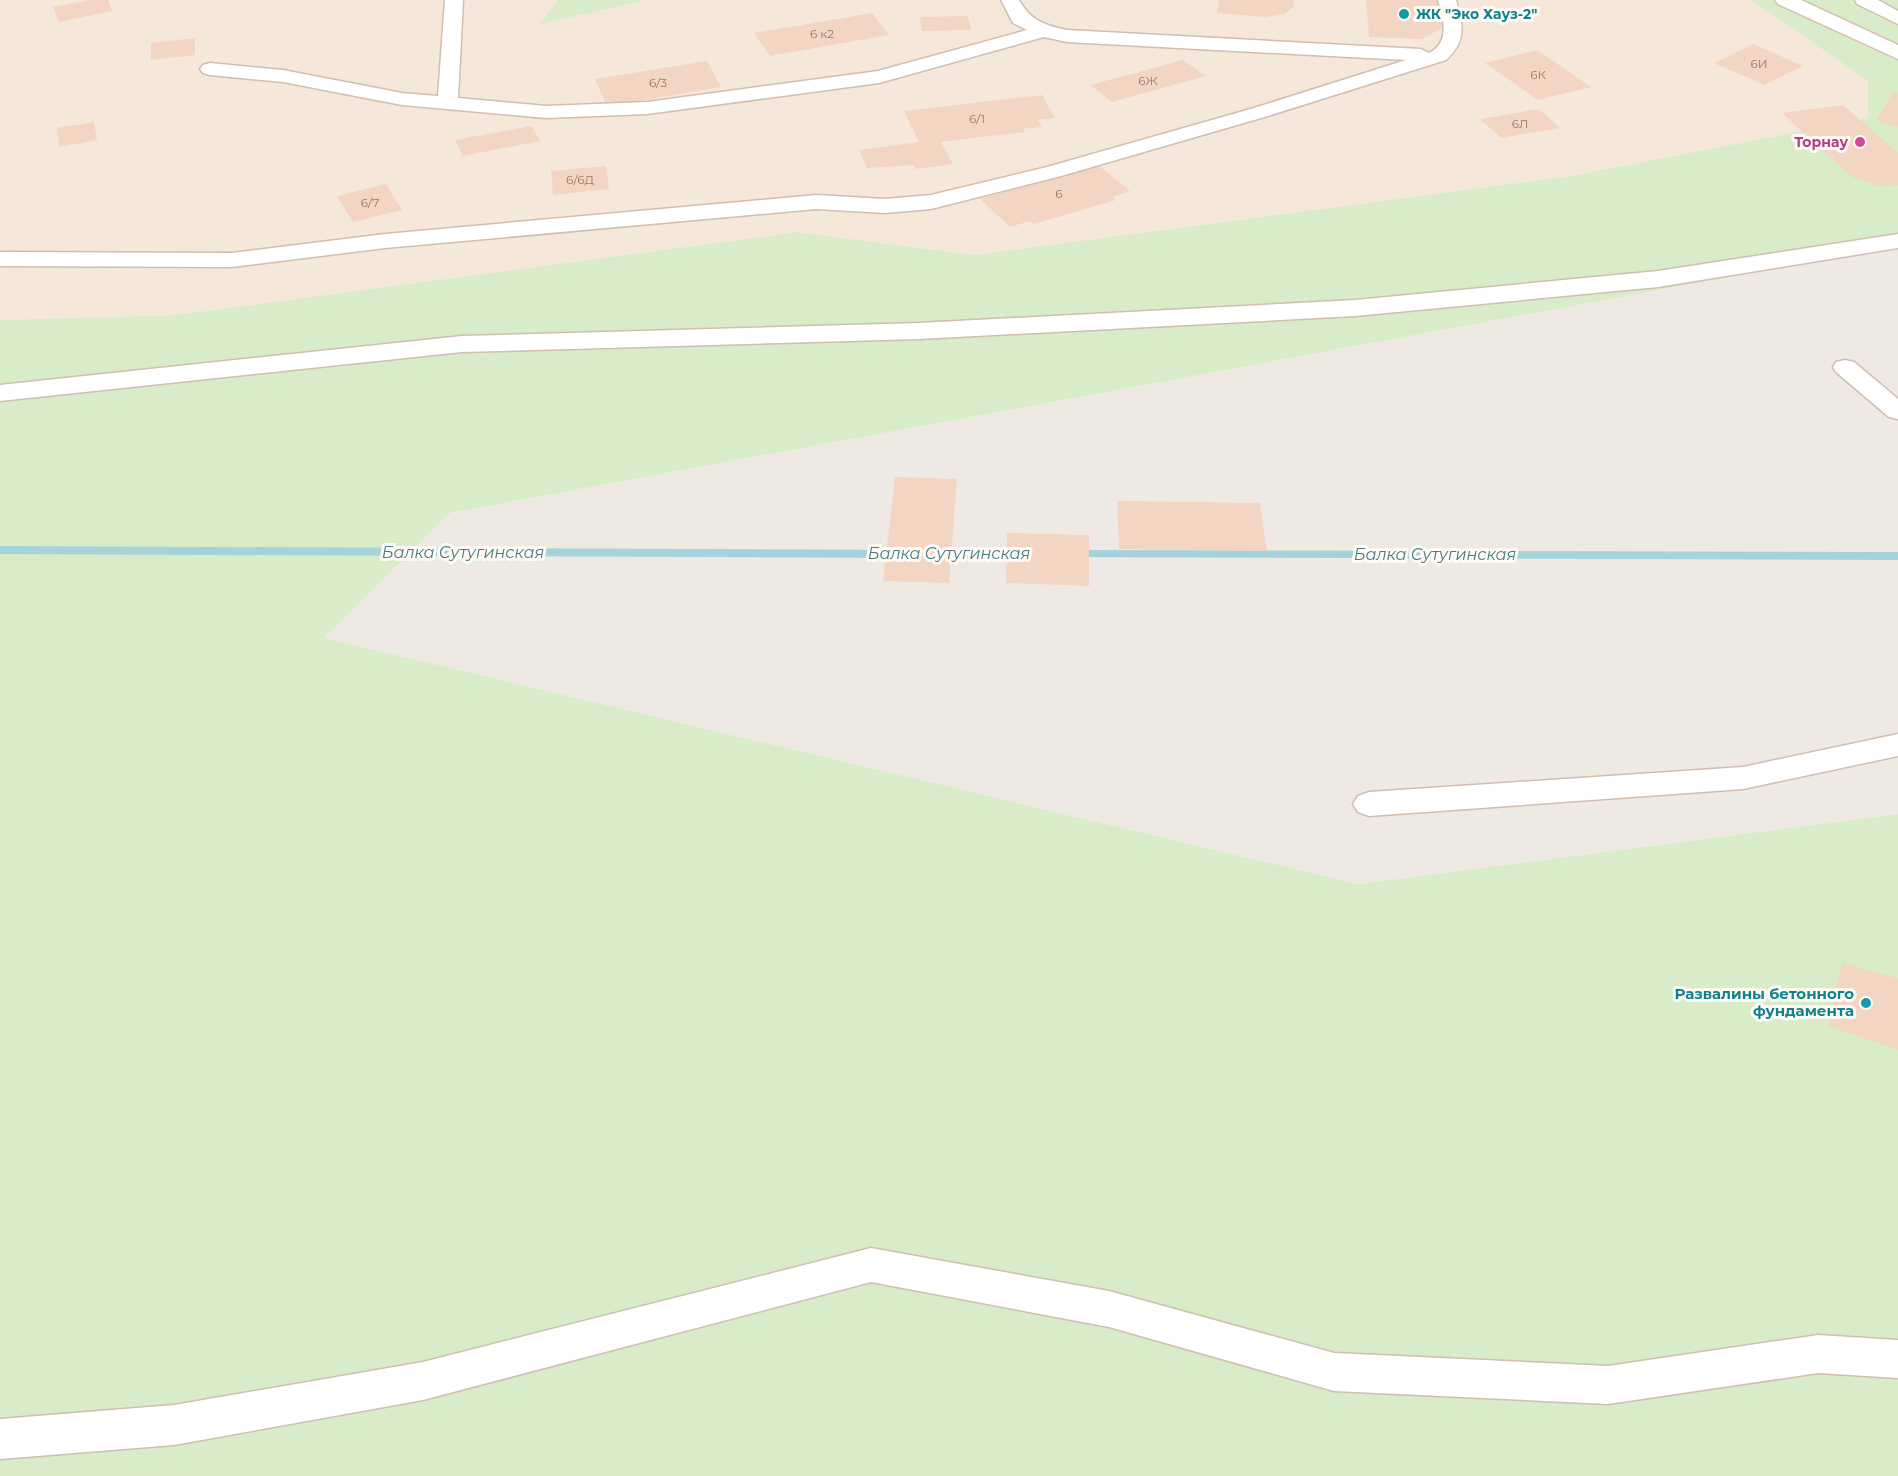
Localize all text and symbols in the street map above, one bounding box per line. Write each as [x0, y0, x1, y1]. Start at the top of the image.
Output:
place label: ЖК "Эко Хауз-2" [1416, 5, 1537, 23]
marker: ЖК "Эко Хауз-2" [1397, 7, 1411, 21]
house number: 6 к2 [810, 26, 834, 41]
house number: 6И [1750, 56, 1768, 71]
house number: 6К [1530, 67, 1546, 82]
house number: 6Ж [1138, 73, 1158, 88]
house number: 6/3 [649, 75, 667, 90]
house number: 6/1 [969, 111, 985, 126]
house number: 6Л [1512, 116, 1528, 131]
place label: Торнау [1794, 133, 1848, 151]
marker: Торнау [1853, 135, 1867, 149]
house number: 6/6Д [566, 172, 594, 187]
house number: 6 [1055, 186, 1063, 201]
house number: 6/7 [361, 195, 379, 210]
water label: Балка Сутугинская [382, 543, 544, 562]
water label: Балка Сутугинская [868, 544, 1030, 563]
water label: Балка Сутугинская [1354, 545, 1516, 564]
place label: Развалины бетонного фундамента [1675, 984, 1854, 1020]
marker: Развалины бетонного фундамента [1859, 996, 1873, 1010]

